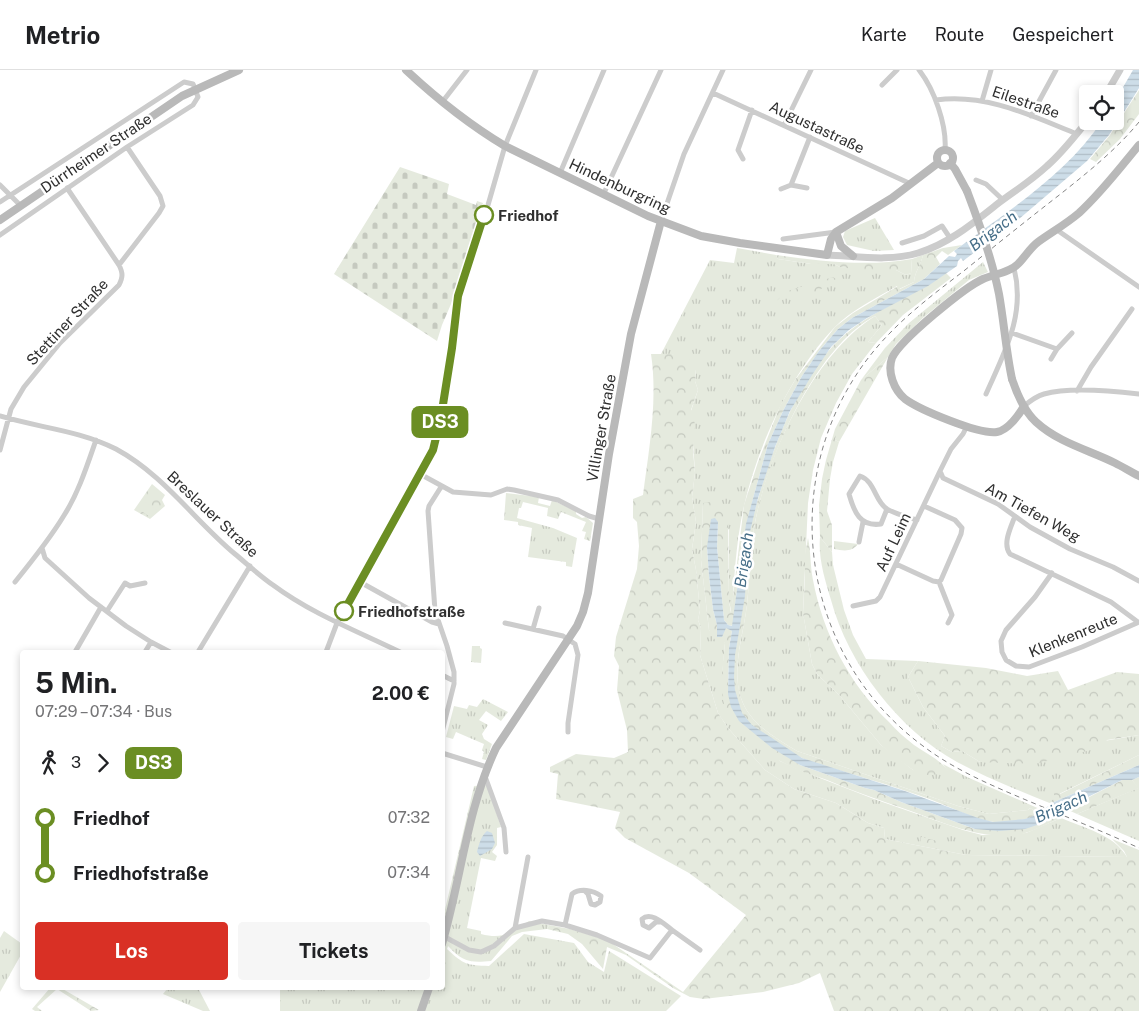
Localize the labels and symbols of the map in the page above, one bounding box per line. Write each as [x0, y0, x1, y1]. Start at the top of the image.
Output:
street label: Eilestraße [990, 83, 1062, 121]
street label: Augustastraße [767, 98, 867, 156]
street label: Dürrheimer Straße [37, 110, 155, 196]
street label: Hindenburgring [566, 155, 674, 217]
marker: Friedhof [474, 205, 494, 225]
place label: Friedhof [498, 207, 559, 224]
water label: Brigach [965, 207, 1021, 255]
street label: Stettiner Straße [23, 275, 111, 369]
street label: Villinger Straße [583, 373, 619, 483]
line badge: DS3 [411, 406, 469, 438]
street label: Breslauer Straße [164, 467, 262, 561]
street label: Am Tiefen Weg [983, 479, 1083, 545]
street label: Auf Leim [872, 510, 914, 574]
water label: Brigach [731, 531, 757, 589]
marker: Friedhofstraße [334, 601, 354, 621]
place label: Friedhofstraße [358, 603, 465, 620]
street label: Klenkenreute [1026, 610, 1120, 660]
water label: Brigach [1032, 787, 1090, 827]

